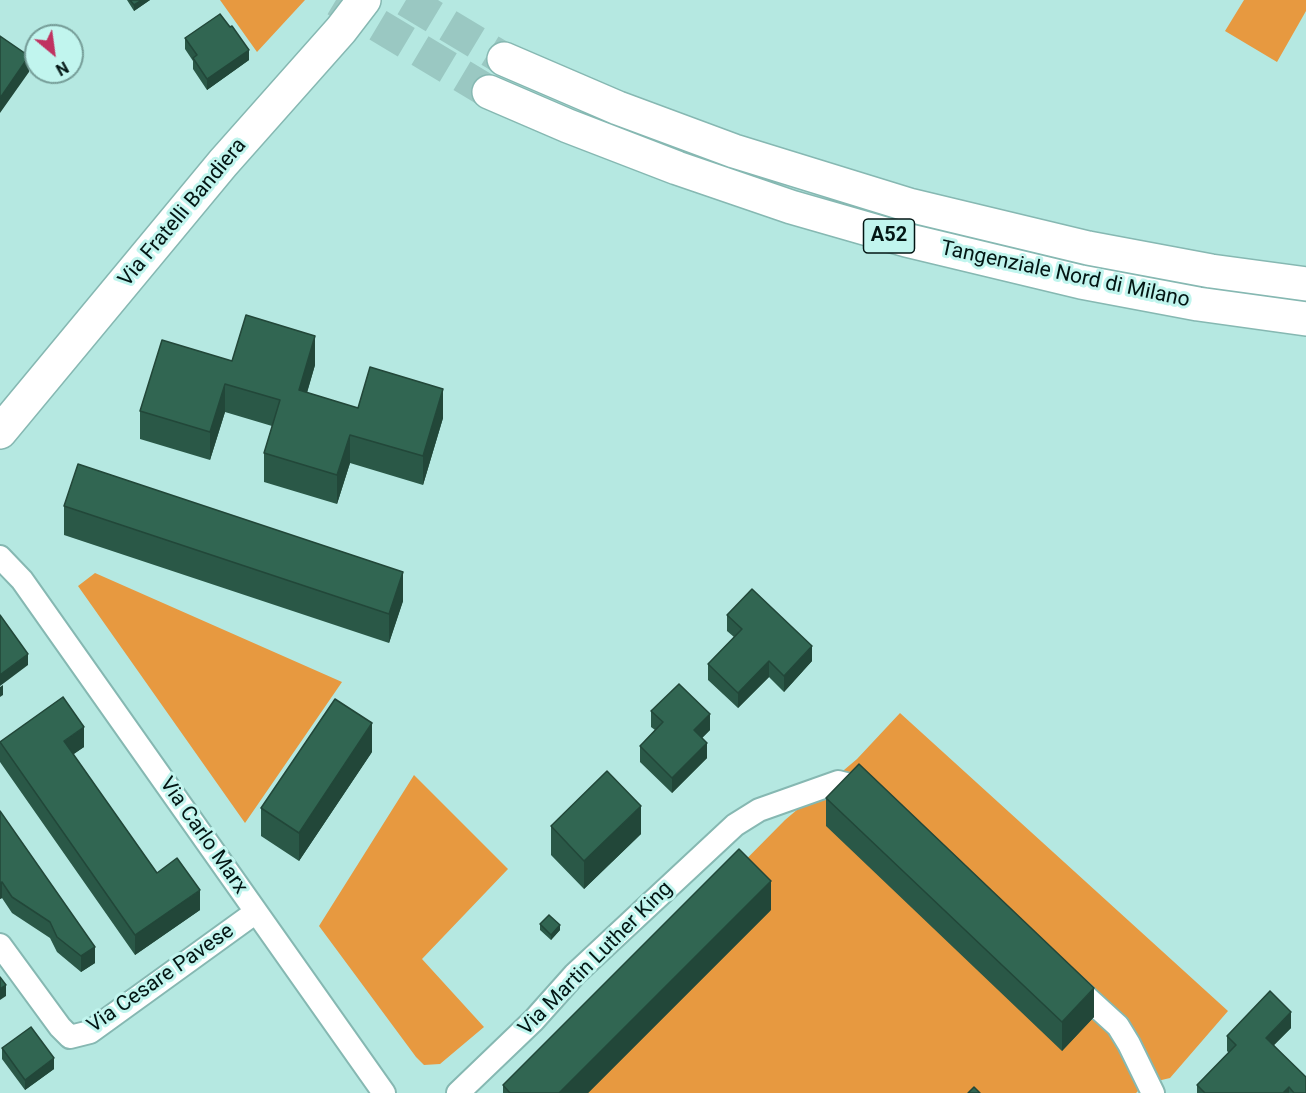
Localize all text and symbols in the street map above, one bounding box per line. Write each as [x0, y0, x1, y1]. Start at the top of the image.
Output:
north arrow [24, 24, 84, 84]
text: N [52, 57, 72, 79]
street label: Via Fratelli Bandiera [114, 134, 252, 292]
road number: A52 [864, 219, 914, 253]
street label: Tangenziale Nord di Milano [938, 236, 1192, 314]
street label: Via Carlo Marx [153, 773, 253, 899]
street label: Via Martin Luther King [514, 877, 678, 1041]
street label: Via Cesare Pavese [83, 919, 239, 1039]

